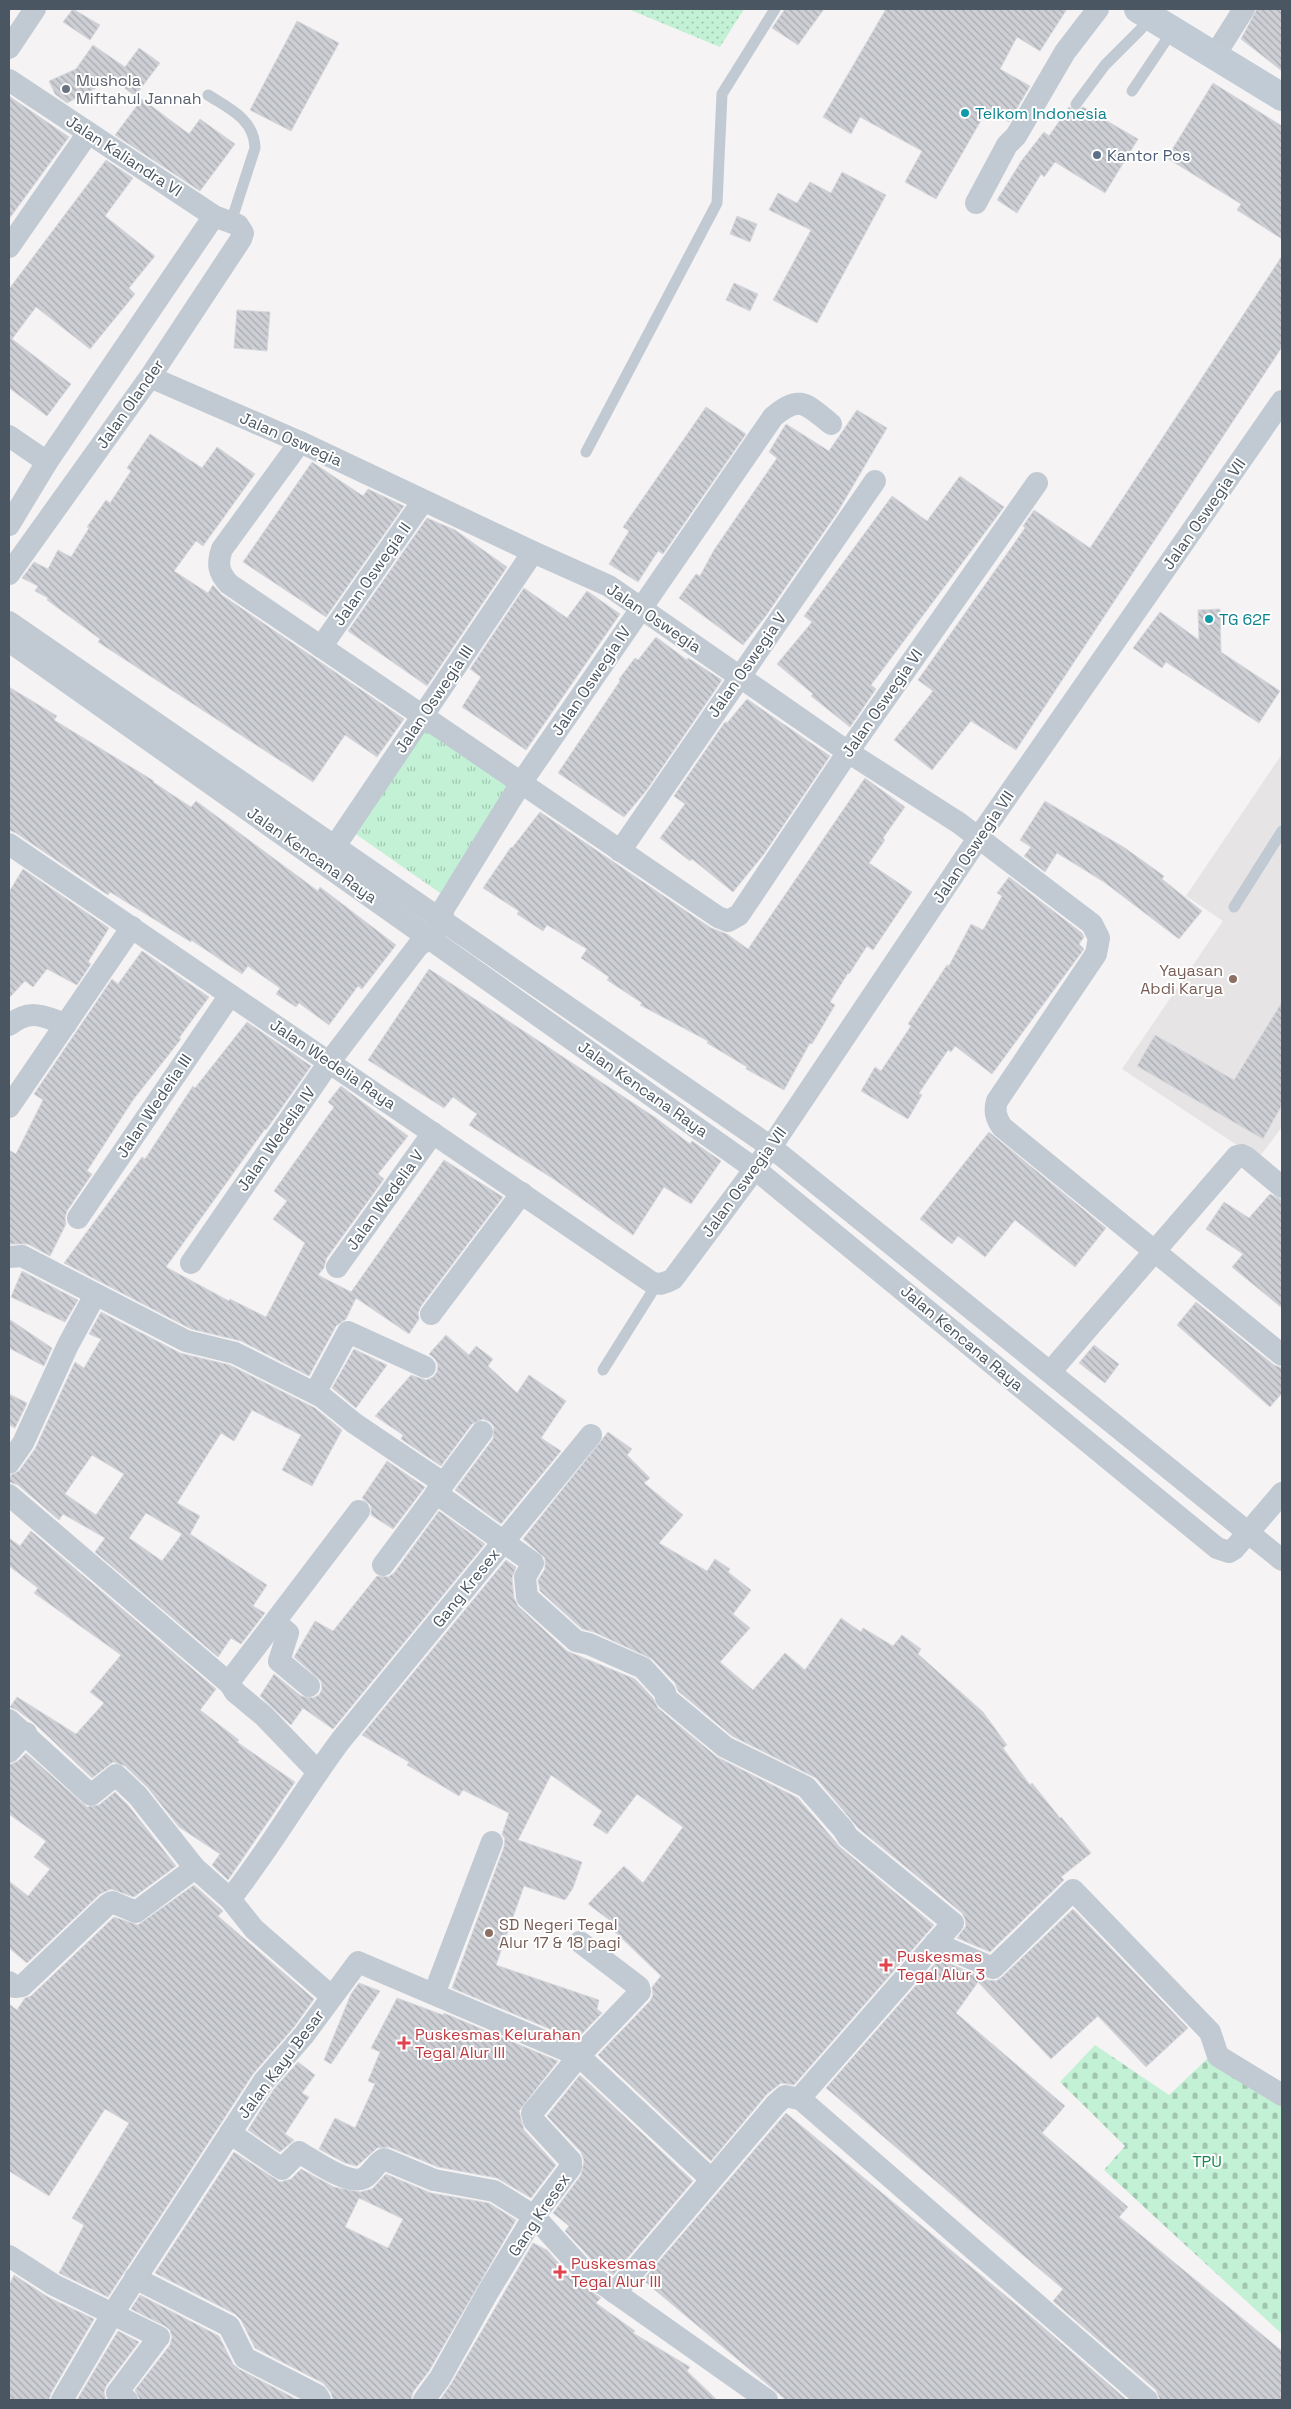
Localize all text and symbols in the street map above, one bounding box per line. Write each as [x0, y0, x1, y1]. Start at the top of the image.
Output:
place label: Mushola Miftahul Jannah [76, 70, 202, 109]
marker: Mushola Miftahul Jannah [60, 83, 72, 95]
place label: Telkom Indonesia [975, 103, 1107, 124]
marker: Telkom Indonesia [959, 107, 971, 119]
street label: Jalan Kaliandra VI [62, 111, 186, 201]
place label: Kantor Pos [1107, 145, 1190, 166]
marker: Kantor Pos [1091, 149, 1103, 161]
street label: Jalan Olander [91, 355, 169, 453]
street label: Jalan Oswegia [237, 407, 345, 471]
street label: Jalan Oswegia VII [1158, 454, 1250, 574]
street label: Jalan Oswegia II [328, 518, 416, 630]
street label: Jalan Oswegia [603, 579, 705, 657]
street label: Jalan Oswegia V [703, 608, 791, 722]
place label: TG 62F [1219, 609, 1271, 630]
marker: TG 62F [1203, 613, 1215, 625]
street label: Jalan Oswegia IV [547, 622, 635, 740]
street label: Jalan Oswegia III [390, 641, 478, 757]
street label: Jalan Oswegia VI [837, 645, 927, 761]
street label: Jalan Oswegia VII [928, 787, 1018, 907]
street label: Jalan Kencana Raya [243, 802, 381, 908]
place label: Yayasan Abdi Karya [1140, 960, 1223, 999]
marker: Yayasan Abdi Karya [1227, 973, 1239, 985]
street label: Jalan Wedelia Raya [266, 1014, 400, 1114]
street label: Jalan Kencana Raya [574, 1036, 712, 1142]
street label: Jalan Wedelia III [111, 1050, 197, 1162]
street label: Jalan Wedelia IV [232, 1082, 320, 1195]
street label: Jalan Oswegia VII [697, 1123, 791, 1241]
street label: Jalan Wedelia V [342, 1146, 429, 1254]
street label: Jalan Kencana Raya [896, 1280, 1028, 1396]
street label: Gang Kresex [428, 1544, 504, 1632]
place label: SD Negeri Tegal Alur 17 & 18 pagi [499, 1914, 621, 1953]
marker: SD Negeri Tegal Alur 17 & 18 pagi [483, 1927, 495, 1939]
place label: Puskesmas Tegal Alur 3 [897, 1946, 985, 1985]
marker: Puskesmas Tegal Alur 3 [879, 1958, 893, 1972]
street label: Jalan Kayu Besar [233, 2005, 329, 2123]
place label: Puskesmas Kelurahan Tegal Alur III [415, 2024, 581, 2063]
marker: Puskesmas Kelurahan Tegal Alur III [397, 2036, 411, 2050]
park label: TPU [1192, 2151, 1222, 2172]
street label: Gang Kresex [504, 2169, 574, 2261]
place label: Puskesmas Tegal Alur III [571, 2253, 661, 2292]
marker: Puskesmas Tegal Alur III [553, 2265, 567, 2279]

